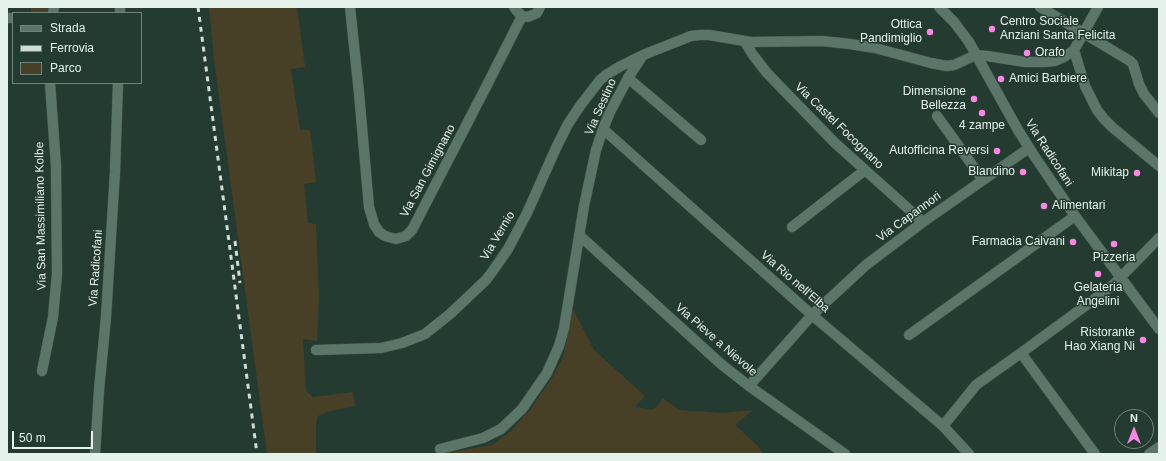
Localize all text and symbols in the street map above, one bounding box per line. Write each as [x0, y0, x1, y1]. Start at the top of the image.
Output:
legend [12, 12, 142, 84]
place label: Centro Sociale Anziani Santa Felicita [1000, 15, 1115, 43]
place label: Ottica Pandimiglio [860, 18, 922, 46]
text: Strada [50, 21, 85, 35]
marker: Centro Sociale Anziani Santa Felicita [987, 24, 997, 34]
marker: Ottica Pandimiglio [925, 27, 935, 37]
text: Ferrovia [50, 41, 94, 55]
place label: Orafo [1035, 46, 1065, 60]
marker: Orafo [1022, 48, 1032, 58]
text: Parco [50, 61, 81, 75]
place label: Amici Barbiere [1009, 72, 1087, 86]
marker: Amici Barbiere [996, 74, 1006, 84]
street label: Via Sestino [582, 76, 620, 138]
street label: Via Castel Focognano [792, 80, 886, 172]
place label: Dimensione Bellezza [903, 85, 966, 113]
marker: Dimensione Bellezza [969, 94, 979, 104]
marker: 4 zampe [977, 108, 987, 118]
street label: Via Radicofani [1022, 117, 1076, 189]
place label: 4 zampe [959, 119, 1005, 133]
street label: Via San Gimignano [397, 122, 459, 220]
street label: Via San Massimiliano Kolbe [33, 142, 49, 290]
place label: Autofficina Reversi [889, 144, 989, 158]
marker: Autofficina Reversi [992, 146, 1002, 156]
place label: Blandino [968, 165, 1015, 179]
place label: Mikitap [1091, 166, 1129, 180]
marker: Blandino [1018, 167, 1028, 177]
marker: Mikitap [1132, 168, 1142, 178]
street label: Via Capannori [874, 189, 944, 245]
place label: Alimentari [1052, 199, 1105, 213]
marker: Alimentari [1039, 201, 1049, 211]
street label: Via Vernio [478, 209, 518, 263]
street label: Via Radicofani [86, 229, 106, 307]
place label: Farmacia Calvani [972, 235, 1065, 249]
marker: Farmacia Calvani [1068, 237, 1078, 247]
marker: Pizzeria [1109, 239, 1119, 249]
street label: Via Rio nell'Elba [758, 248, 832, 316]
place label: Pizzeria [1093, 251, 1135, 265]
marker: Gelateria Angelini [1093, 269, 1103, 279]
place label: Gelateria Angelini [1074, 281, 1122, 309]
street label: Via Pieve a Nievole [672, 301, 760, 379]
place label: Ristorante Hao Xiang Ni [1064, 326, 1135, 354]
marker: Ristorante Hao Xiang Ni [1138, 335, 1148, 345]
north arrow [1114, 409, 1154, 449]
text: N [1130, 412, 1138, 424]
scale bar [14, 423, 95, 449]
text: 50 m [19, 431, 46, 445]

